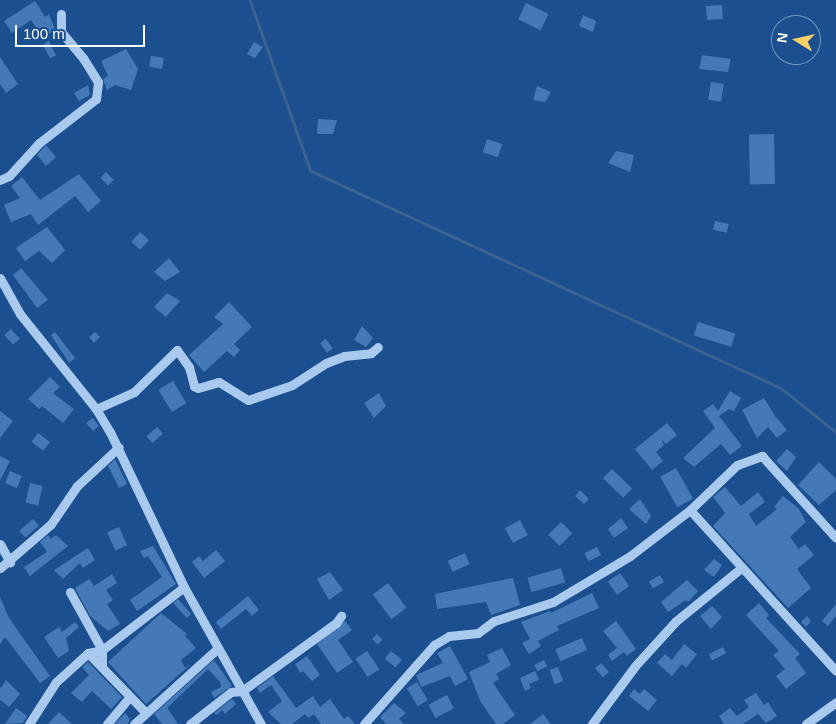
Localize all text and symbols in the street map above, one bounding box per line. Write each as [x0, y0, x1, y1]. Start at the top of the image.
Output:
scale bar [18, 15, 148, 47]
north arrow [771, 15, 821, 65]
text: 100 m [23, 25, 65, 42]
text: N [773, 32, 791, 44]

